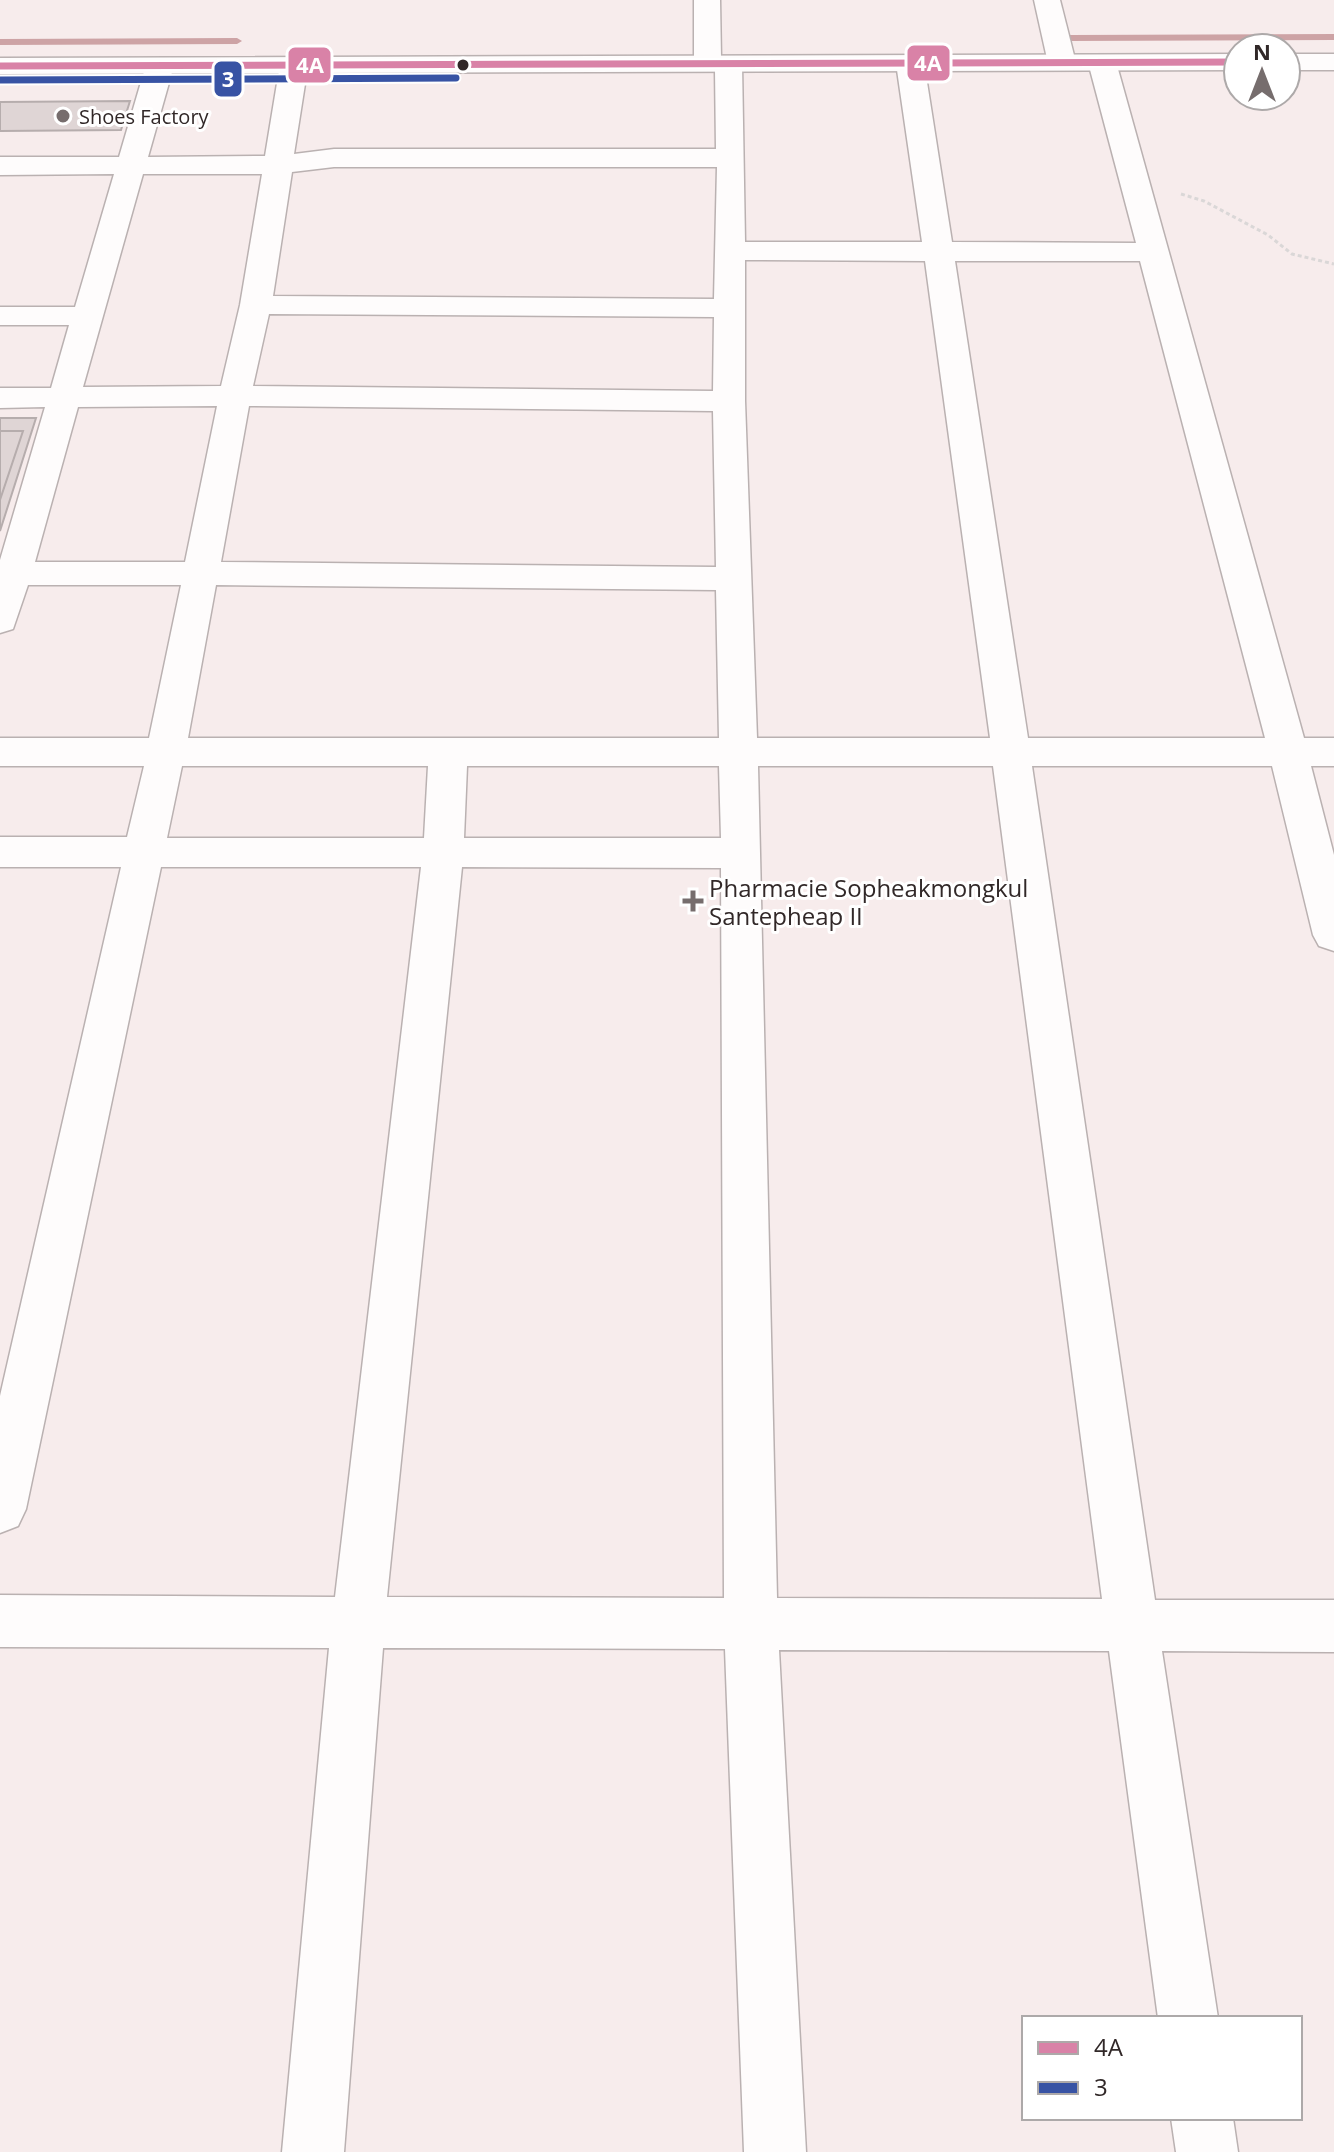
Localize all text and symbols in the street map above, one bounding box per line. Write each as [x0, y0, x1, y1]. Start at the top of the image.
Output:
north arrow [1222, 32, 1302, 112]
text: N [1253, 36, 1271, 66]
line badge: 4A [906, 44, 951, 82]
line badge: 4A [287, 46, 332, 84]
text: 4A [914, 47, 943, 77]
text: 4A [296, 49, 325, 79]
unlabelled marker [455, 57, 471, 73]
line badge: 3 [213, 60, 243, 98]
text: 3 [222, 63, 234, 93]
place label: Shoes Factory [79, 103, 210, 130]
marker: Shoes Factory [54, 107, 72, 125]
place label: Pharmacie Sopheakmongkul Santepheap II [709, 871, 1028, 932]
marker: Pharmacie Sopheakmongkul Santepheap II [684, 892, 702, 910]
legend [1022, 2016, 1302, 2120]
text: 4A [1094, 2030, 1124, 2063]
text: 3 [1094, 2070, 1108, 2103]

